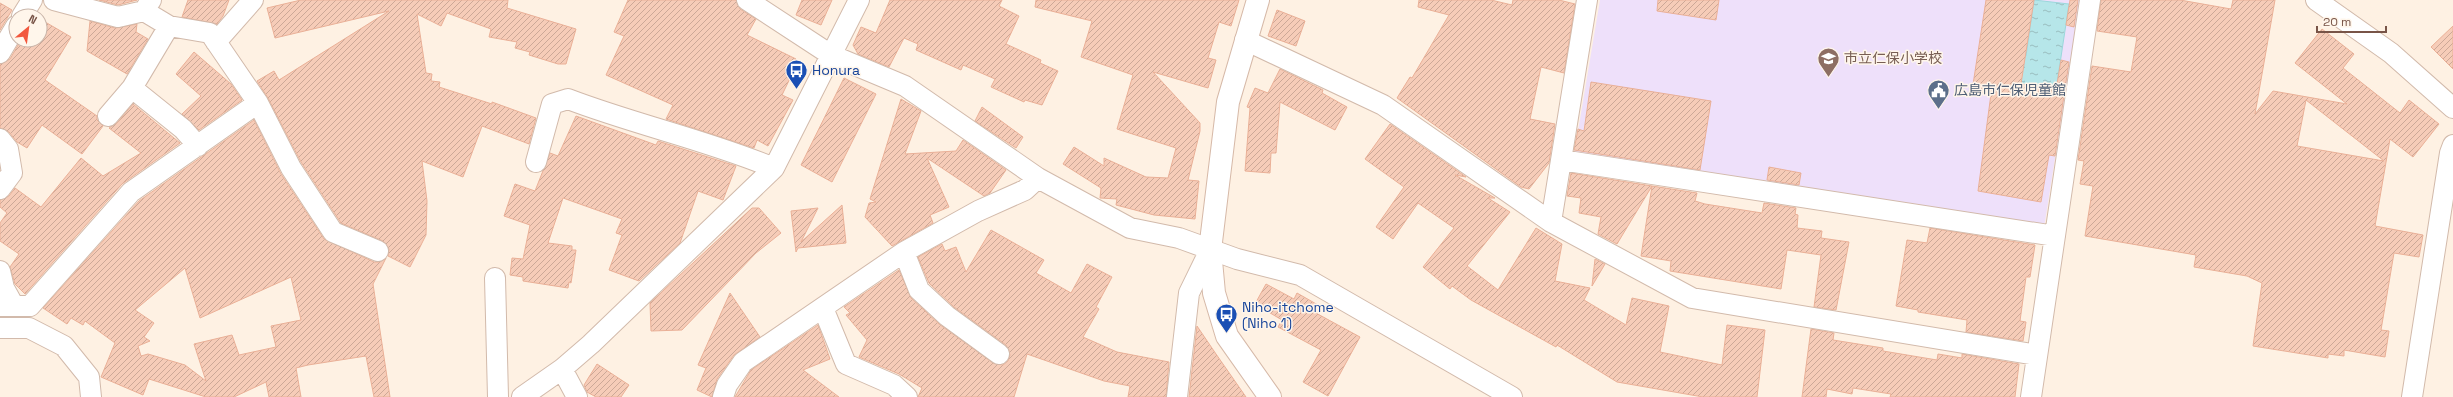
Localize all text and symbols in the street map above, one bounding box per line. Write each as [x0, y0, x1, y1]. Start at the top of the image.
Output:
north arrow [8, 8, 48, 48]
scale bar [2317, 8, 2386, 34]
text: N [26, 11, 39, 27]
text: 20 m [2323, 14, 2351, 30]
school or university icon: 市立仁保小学校 [1815, 45, 1841, 78]
place label: 市立仁保小学校 [1844, 49, 1942, 67]
bus stop icon: Honura [784, 57, 810, 90]
place label: Honura [812, 61, 860, 79]
public building icon: 広島市仁保児童館 [1926, 77, 1952, 110]
place label: 広島市仁保児童館 [1954, 81, 2066, 99]
place label: Niho-itchome (Niho 1) [1242, 298, 1334, 332]
bus stop icon: Niho-itchome (Niho 1) [1214, 302, 1240, 335]

